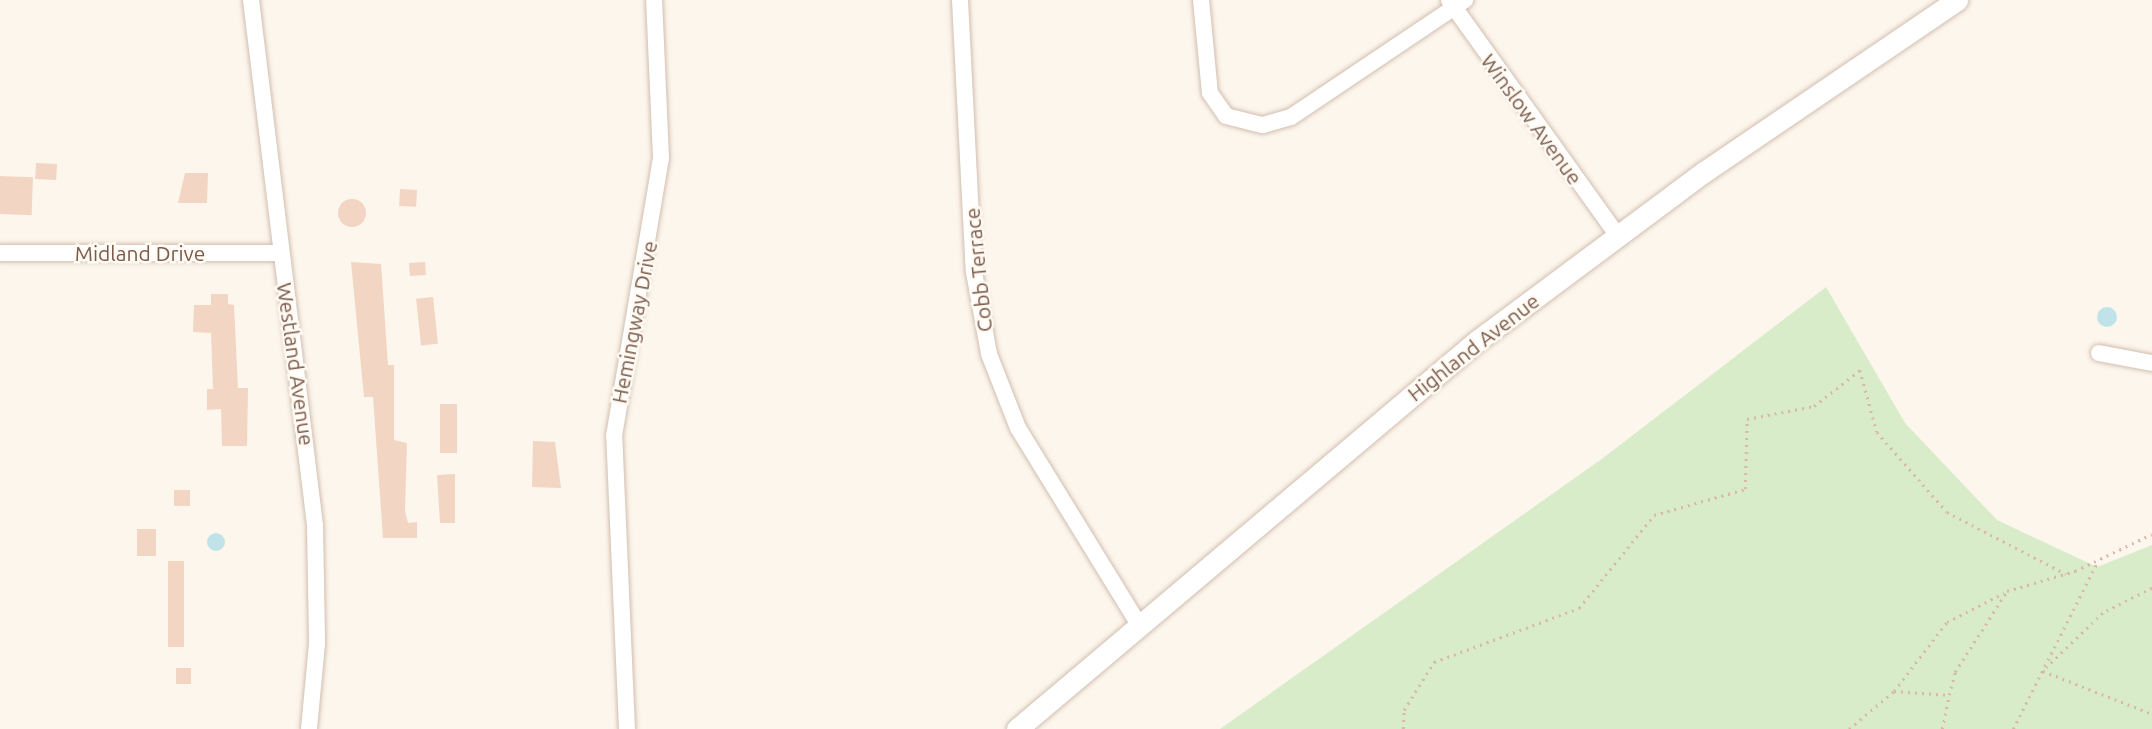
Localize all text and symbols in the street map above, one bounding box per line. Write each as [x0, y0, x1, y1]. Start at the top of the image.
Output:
street label: Winslow Avenue [1476, 49, 1588, 189]
street label: Cobb Terrace [959, 207, 997, 333]
street label: Hemingway Drive [606, 239, 662, 405]
street label: Midland Drive [75, 240, 205, 266]
street label: Westland Avenue [272, 281, 320, 447]
street label: Highland Avenue [1402, 288, 1544, 406]

